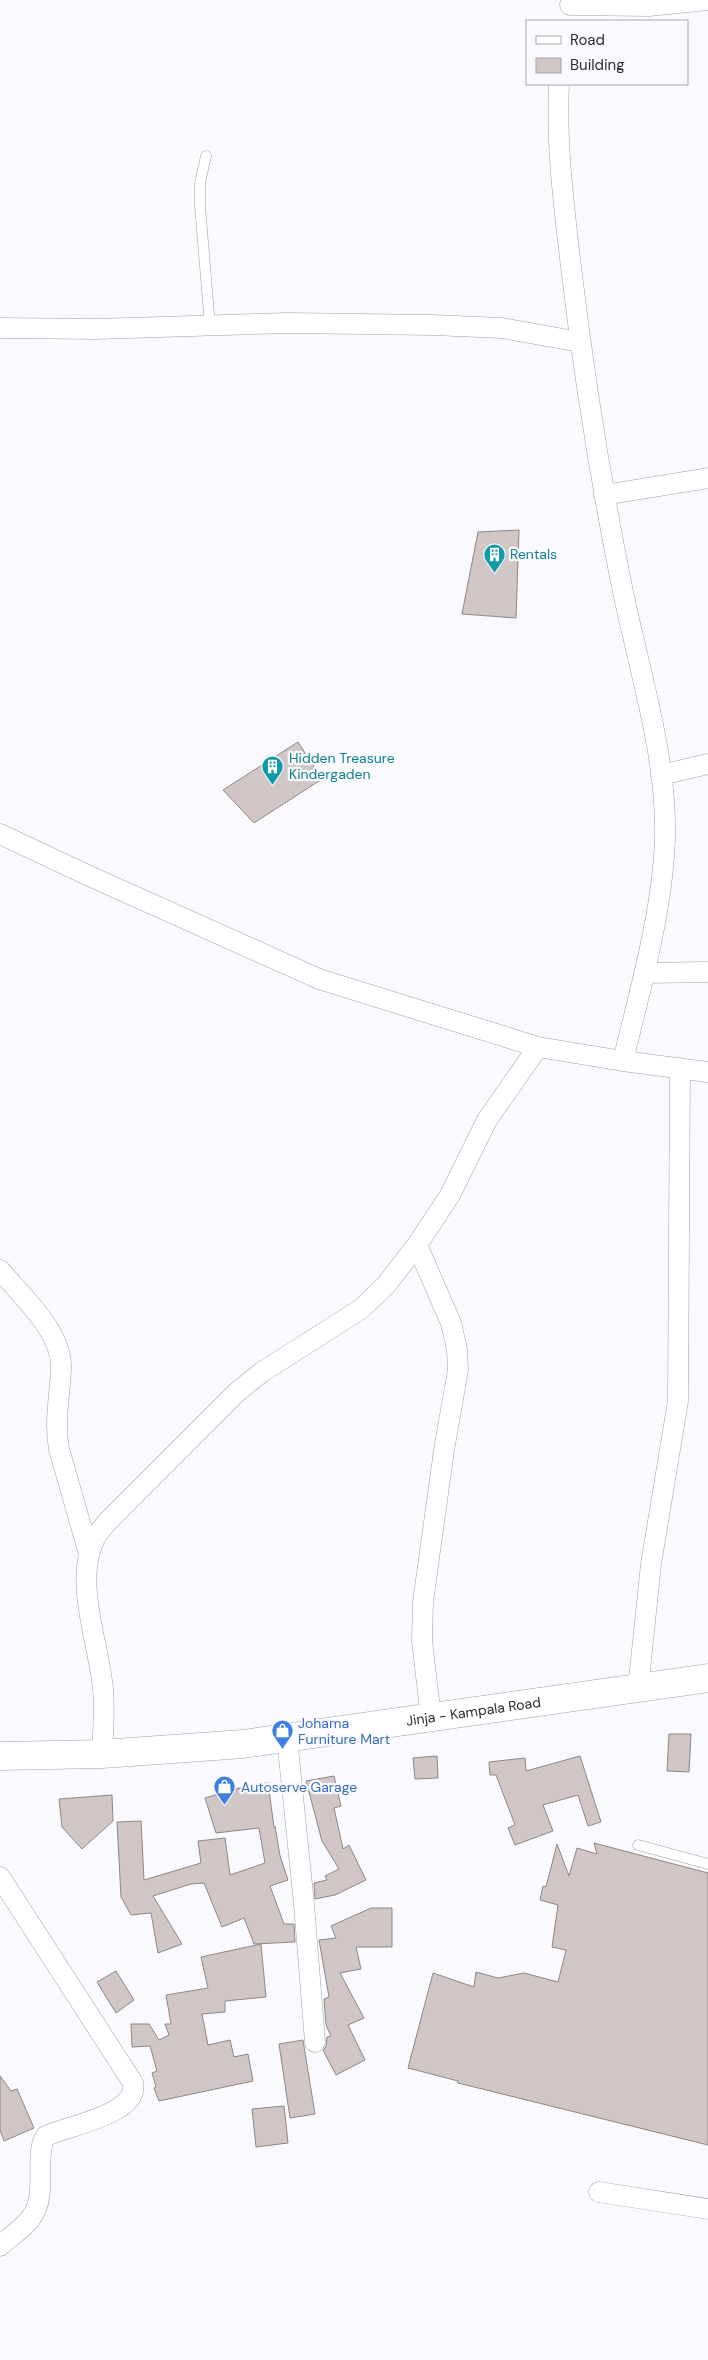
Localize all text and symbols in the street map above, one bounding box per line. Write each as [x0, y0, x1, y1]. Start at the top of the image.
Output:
legend [526, 20, 688, 85]
text: Road [570, 30, 605, 50]
text: Building [570, 55, 625, 75]
building icon: Rentals [482, 542, 506, 573]
place label: Rentals [510, 545, 557, 563]
place label: Hidden Treasure Kindergaden [289, 749, 395, 783]
building icon: Hidden Treasure Kindergaden [261, 754, 285, 785]
street label: Jinja - Kampala Road [405, 1693, 542, 1730]
place label: Johama Furniture Mart [298, 1714, 390, 1748]
shop icon: Johama Furniture Mart [270, 1719, 294, 1750]
shop icon: Autoserve Garage [213, 1775, 237, 1806]
place label: Autoserve Garage [241, 1778, 357, 1796]

